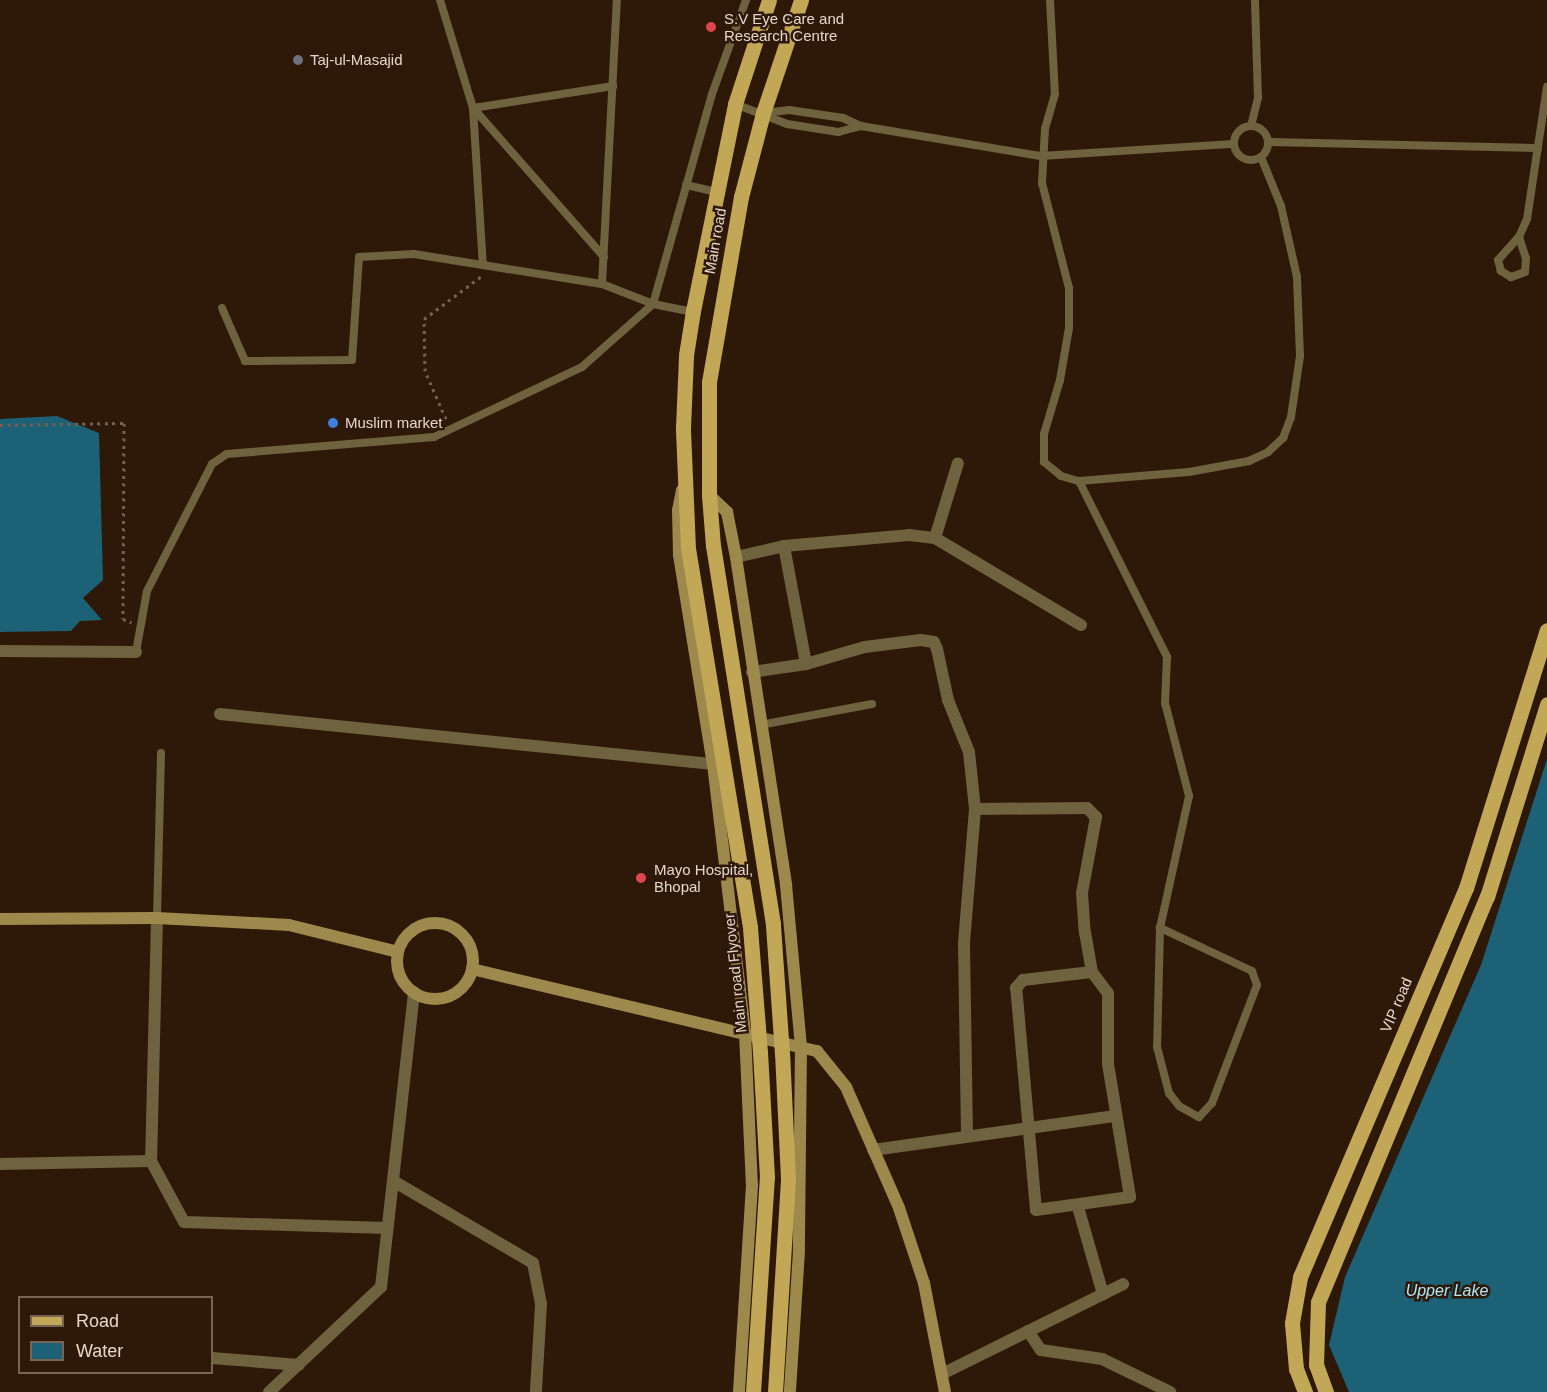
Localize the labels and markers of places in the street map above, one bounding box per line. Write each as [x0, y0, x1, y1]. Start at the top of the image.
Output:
place label: S.V Eye Care and Research Centre [724, 9, 844, 44]
marker: S.V Eye Care and Research Centre [702, 18, 720, 36]
place label: Taj-ul-Masajid [310, 51, 403, 69]
marker: Taj-ul-Masajid [291, 53, 305, 67]
place label: Muslim market [345, 414, 443, 432]
marker: Muslim market [326, 416, 340, 430]
place label: Mayo Hospital, Bhopal [654, 860, 753, 895]
marker: Mayo Hospital, Bhopal [632, 869, 650, 887]

